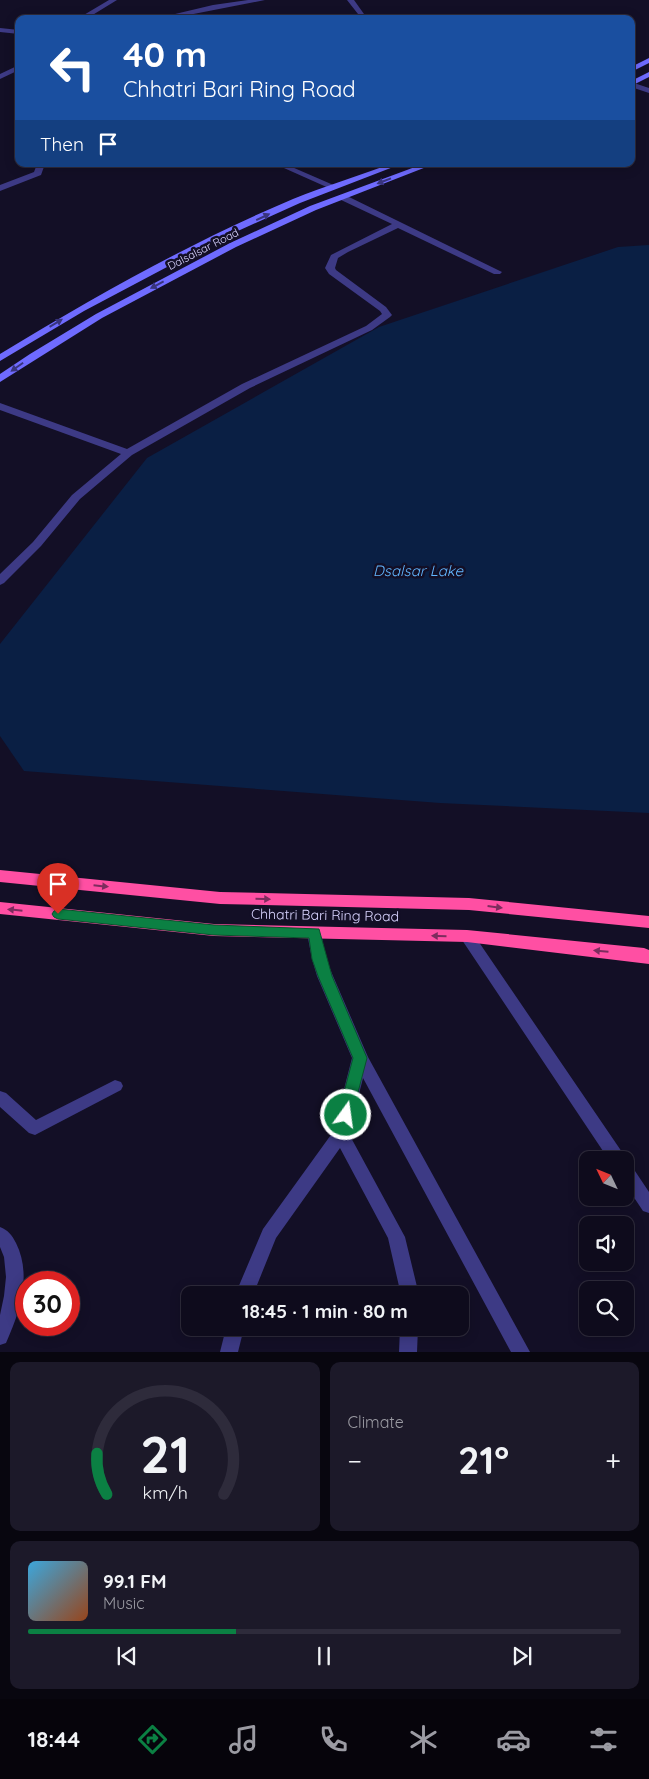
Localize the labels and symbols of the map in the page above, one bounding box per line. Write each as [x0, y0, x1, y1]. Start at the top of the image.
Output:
one-way arrow [376, 177, 391, 185]
one-way arrow [256, 212, 270, 220]
street label: Dalsalsar Road [165, 225, 241, 273]
one-way arrow [150, 281, 165, 289]
one-way arrow [50, 319, 63, 328]
one-way arrow [10, 362, 24, 372]
water label: Dsalsar Lake [373, 561, 463, 580]
pin [37, 863, 79, 914]
one-way arrow [93, 882, 109, 890]
one-way arrow [255, 896, 271, 904]
one-way arrow [487, 903, 503, 911]
street label: Chhatri Bari Ring Road [251, 905, 399, 925]
one-way arrow [7, 906, 23, 914]
one-way arrow [431, 931, 447, 939]
one-way arrow [593, 947, 609, 955]
position arrow [319, 1088, 371, 1140]
north arrow [579, 1151, 634, 1206]
speed limit sign: 30 [15, 1271, 80, 1336]

